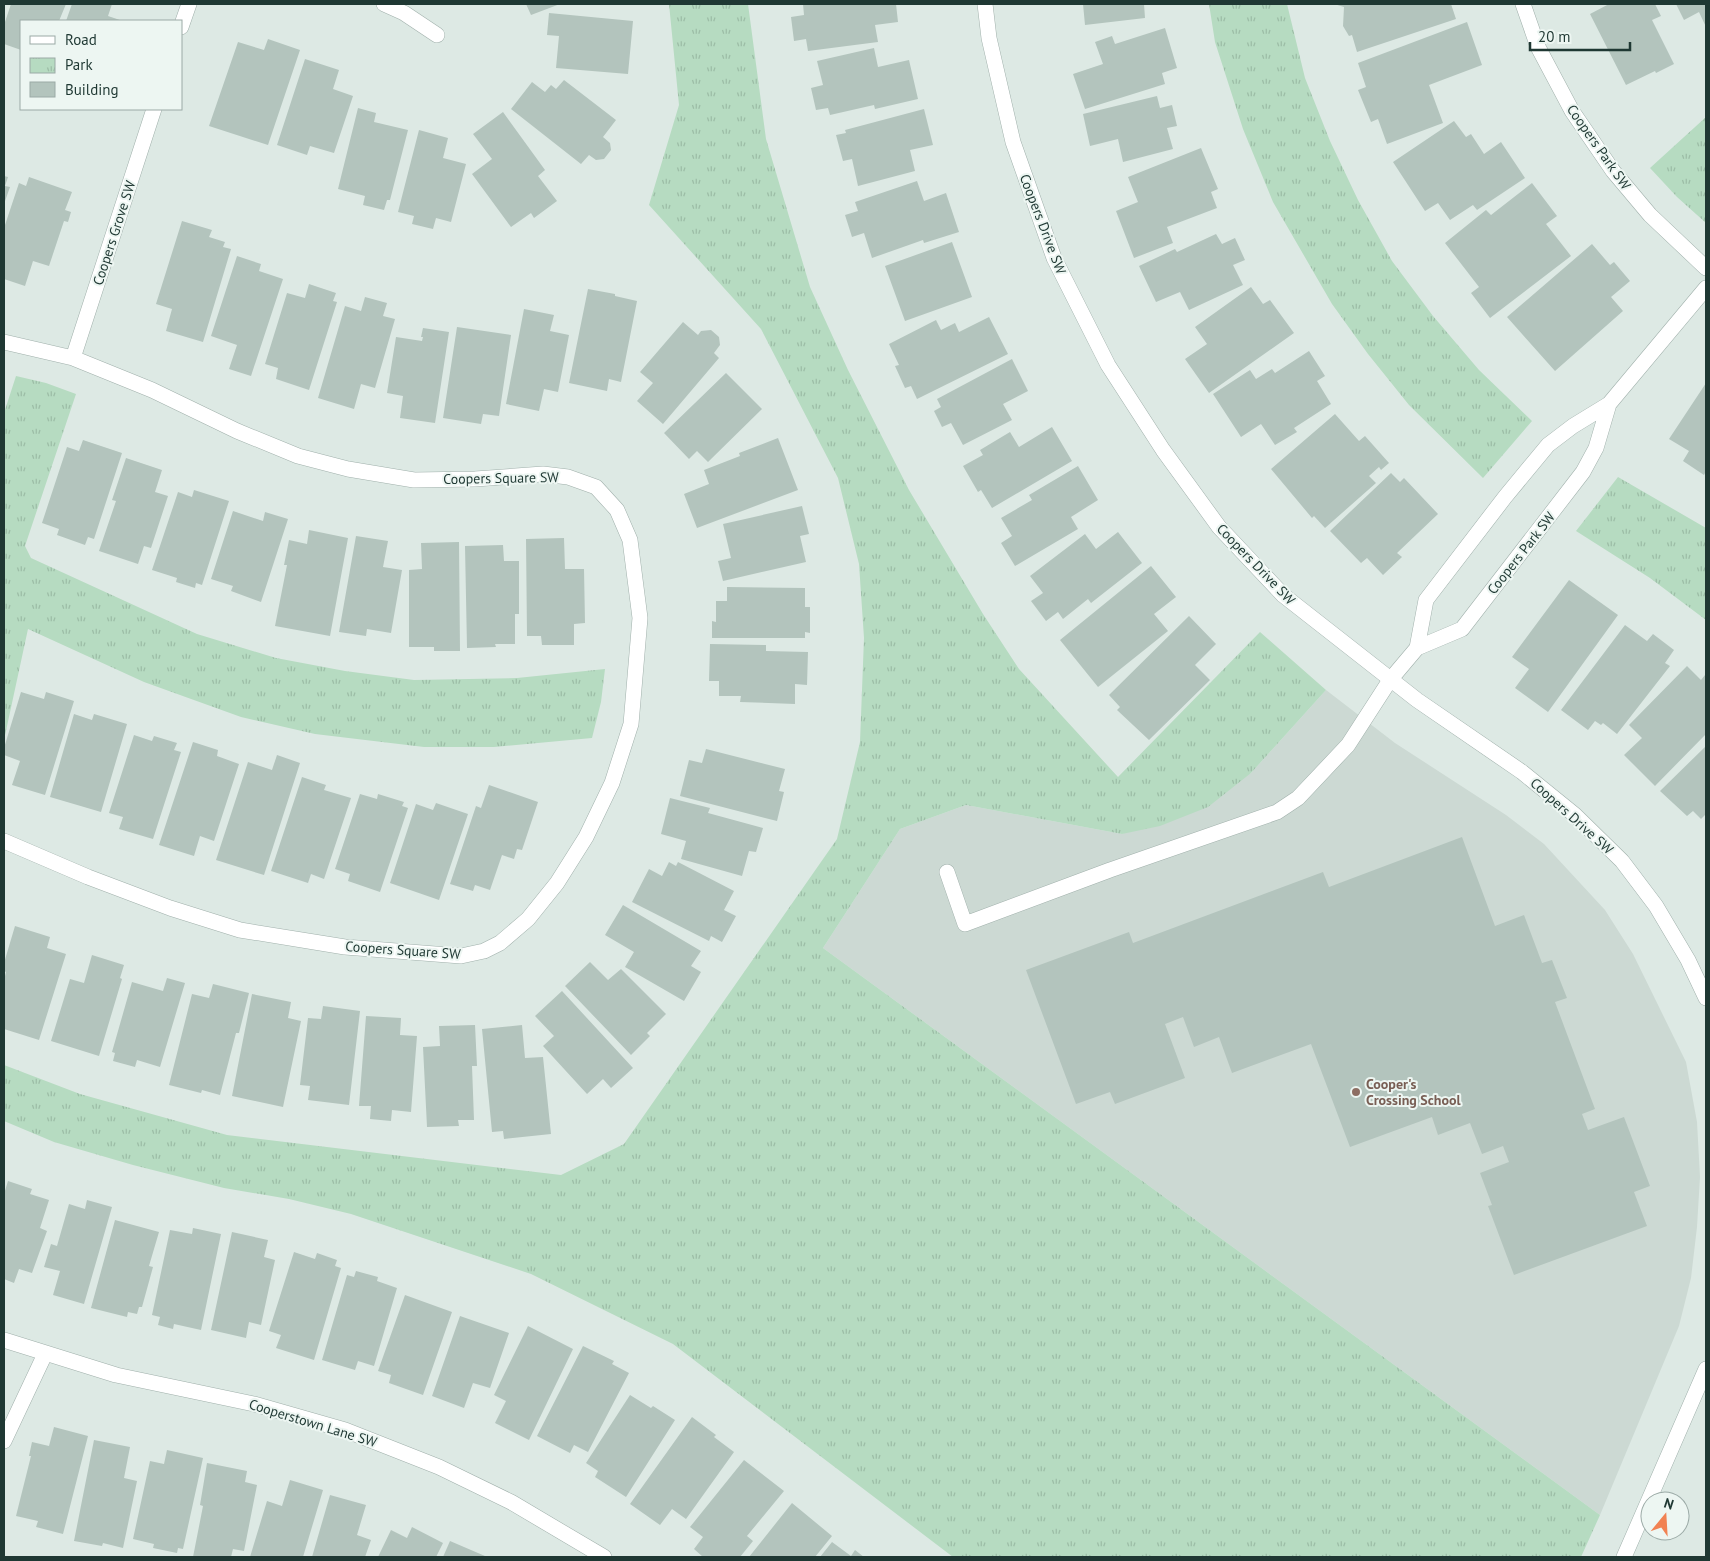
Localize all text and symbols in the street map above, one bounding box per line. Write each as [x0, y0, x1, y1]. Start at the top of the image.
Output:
legend [20, 20, 182, 110]
scale bar [1530, 20, 1630, 52]
text: 20 m [1538, 27, 1571, 46]
text: Road [65, 30, 97, 49]
text: Park [65, 55, 93, 74]
text: Building [65, 80, 119, 99]
street label: Coopers Park SW [1563, 101, 1635, 193]
street label: Coopers Drive SW [1016, 171, 1070, 277]
street label: Coopers Grove SW [89, 178, 139, 287]
street label: Coopers Square SW [443, 468, 559, 488]
street label: Coopers Park SW [1483, 508, 1559, 598]
street label: Coopers Drive SW [1213, 520, 1299, 609]
street label: Coopers Drive SW [1527, 774, 1618, 858]
street label: Coopers Square SW [345, 937, 462, 963]
place label: Cooper's Crossing School [1366, 1075, 1462, 1109]
marker: Cooper's Crossing School [1350, 1086, 1362, 1098]
street label: Cooperstown Lane SW [247, 1395, 380, 1451]
north arrow [1640, 1491, 1690, 1541]
text: N [1662, 1494, 1676, 1514]

